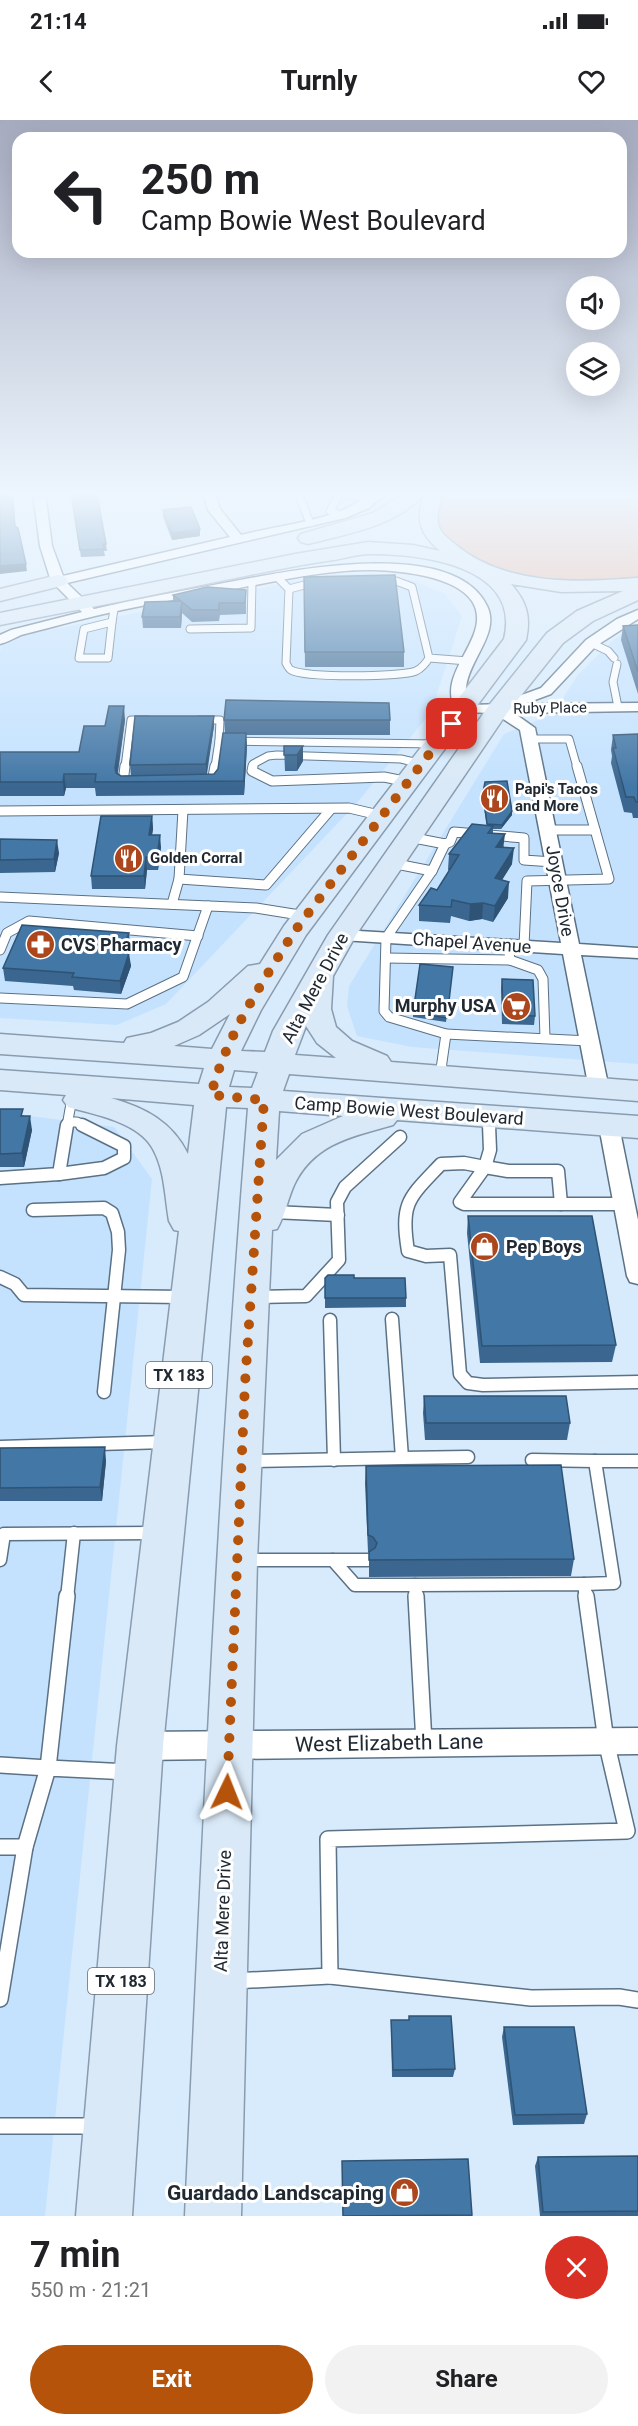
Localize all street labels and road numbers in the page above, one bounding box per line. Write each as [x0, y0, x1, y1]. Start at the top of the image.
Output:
street label: Ruby Place [513, 698, 587, 718]
street label: Joyce Drive [542, 844, 579, 938]
street label: Chapel Avenue [412, 928, 532, 957]
street label: Alta Mere Drive [277, 929, 352, 1047]
street label: Camp Bowie West Boulevard [294, 1092, 524, 1129]
road number: TX 183 [146, 1362, 212, 1388]
street label: West Elizabeth Lane [295, 1729, 483, 1757]
street label: Alta Mere Drive [210, 1850, 235, 1972]
road number: TX 183 [88, 1968, 154, 1994]

